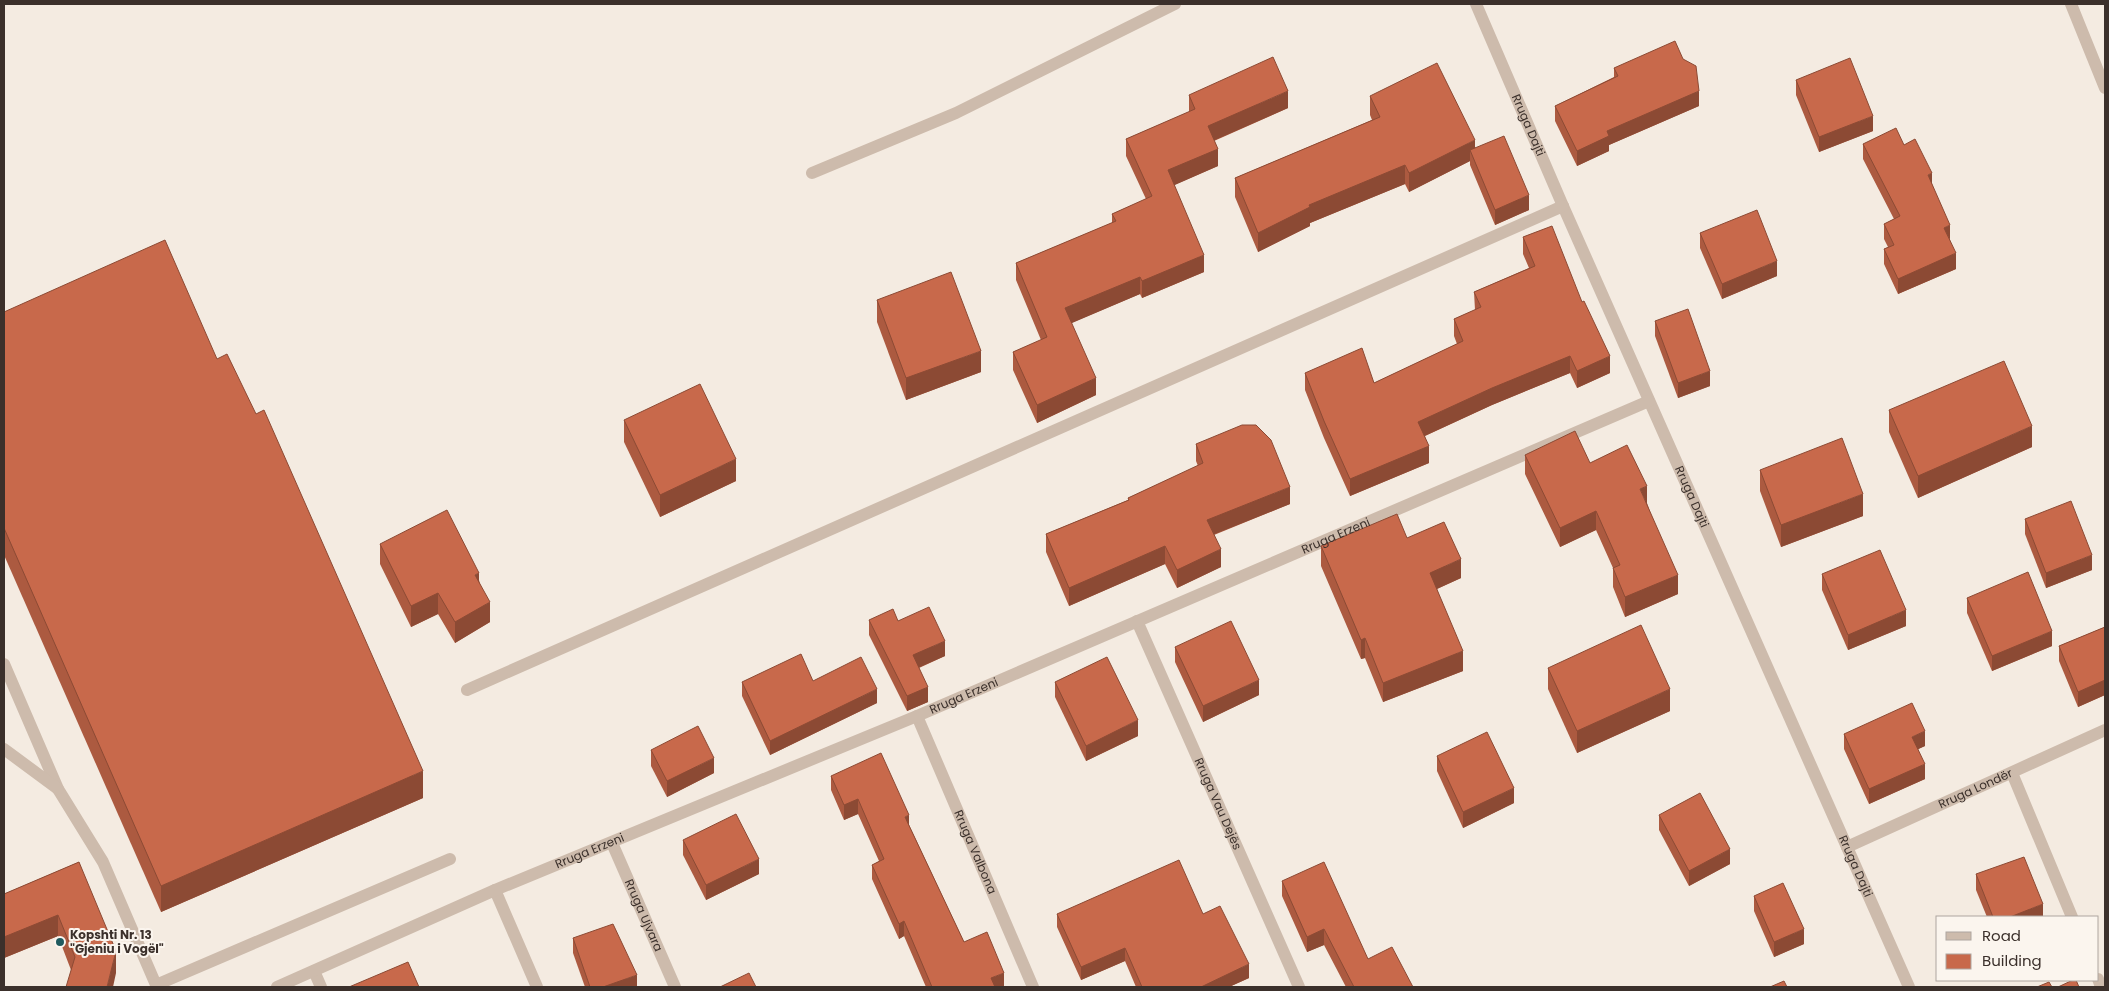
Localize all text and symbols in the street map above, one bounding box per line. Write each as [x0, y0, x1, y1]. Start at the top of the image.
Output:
street label: Rruga Dajti [1508, 91, 1550, 159]
street label: Rruga Dajti [1671, 463, 1713, 530]
street label: Rruga Erzeni [1299, 513, 1373, 558]
street label: Rruga Erzeni [927, 673, 1001, 718]
street label: Rruga Vau Dejës [1191, 755, 1246, 852]
street label: Rruga Londër [1935, 764, 2015, 812]
street label: Rruga Valbona [950, 807, 1001, 896]
street label: Rruga Erzeni [552, 829, 627, 872]
street label: Rruga Dajti [1835, 832, 1877, 900]
street label: Rruga Ujvara [621, 876, 667, 954]
legend [1936, 916, 2099, 981]
text: Road [1982, 925, 2021, 946]
place label: Kopshti Nr. 13 "Gjeniu i Vogël" [70, 926, 164, 957]
marker: Kopshti Nr. 13 "Gjeniu i Vogël" [54, 936, 66, 948]
text: Building [1982, 950, 2042, 971]

